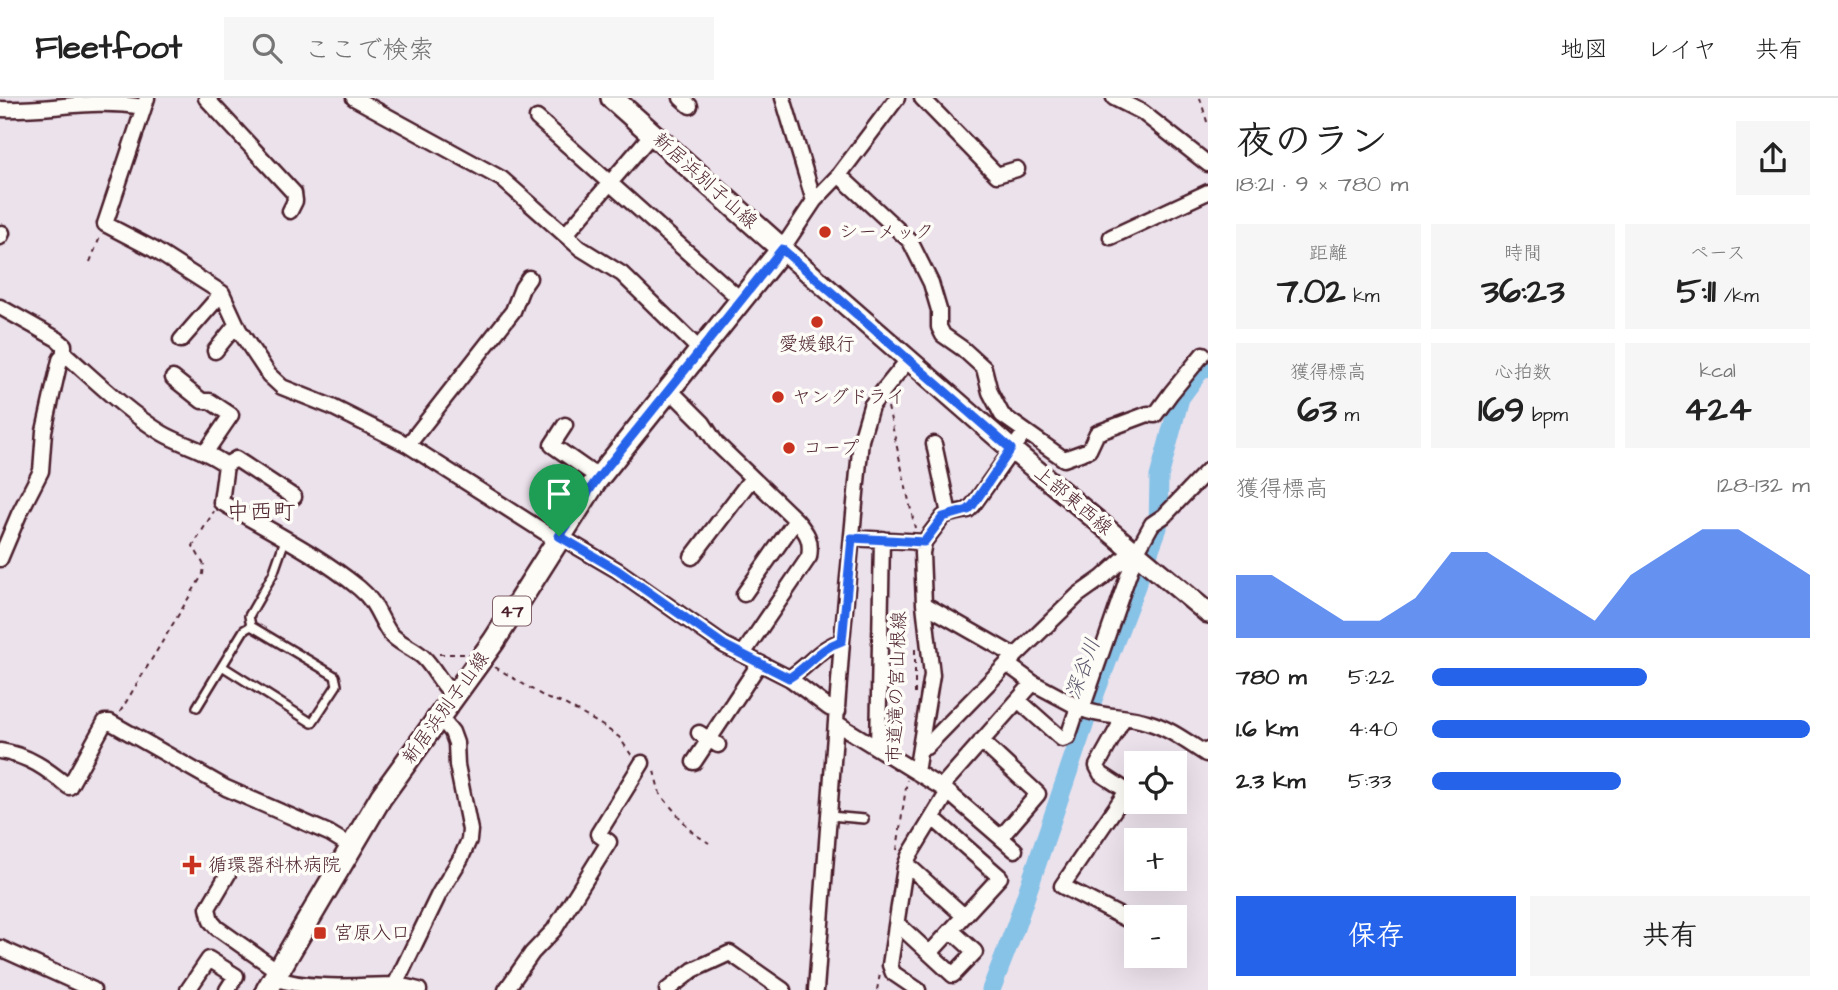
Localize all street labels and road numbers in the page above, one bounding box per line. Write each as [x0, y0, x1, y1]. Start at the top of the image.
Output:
street label: 新居浜別子山線 [647, 126, 763, 236]
street label: 上部東西線 [1028, 460, 1118, 542]
road number: 47 [493, 597, 531, 626]
street label: 市道滝の宮山根線 [881, 611, 913, 763]
street label: 新居浜別子山線 [396, 646, 496, 770]

